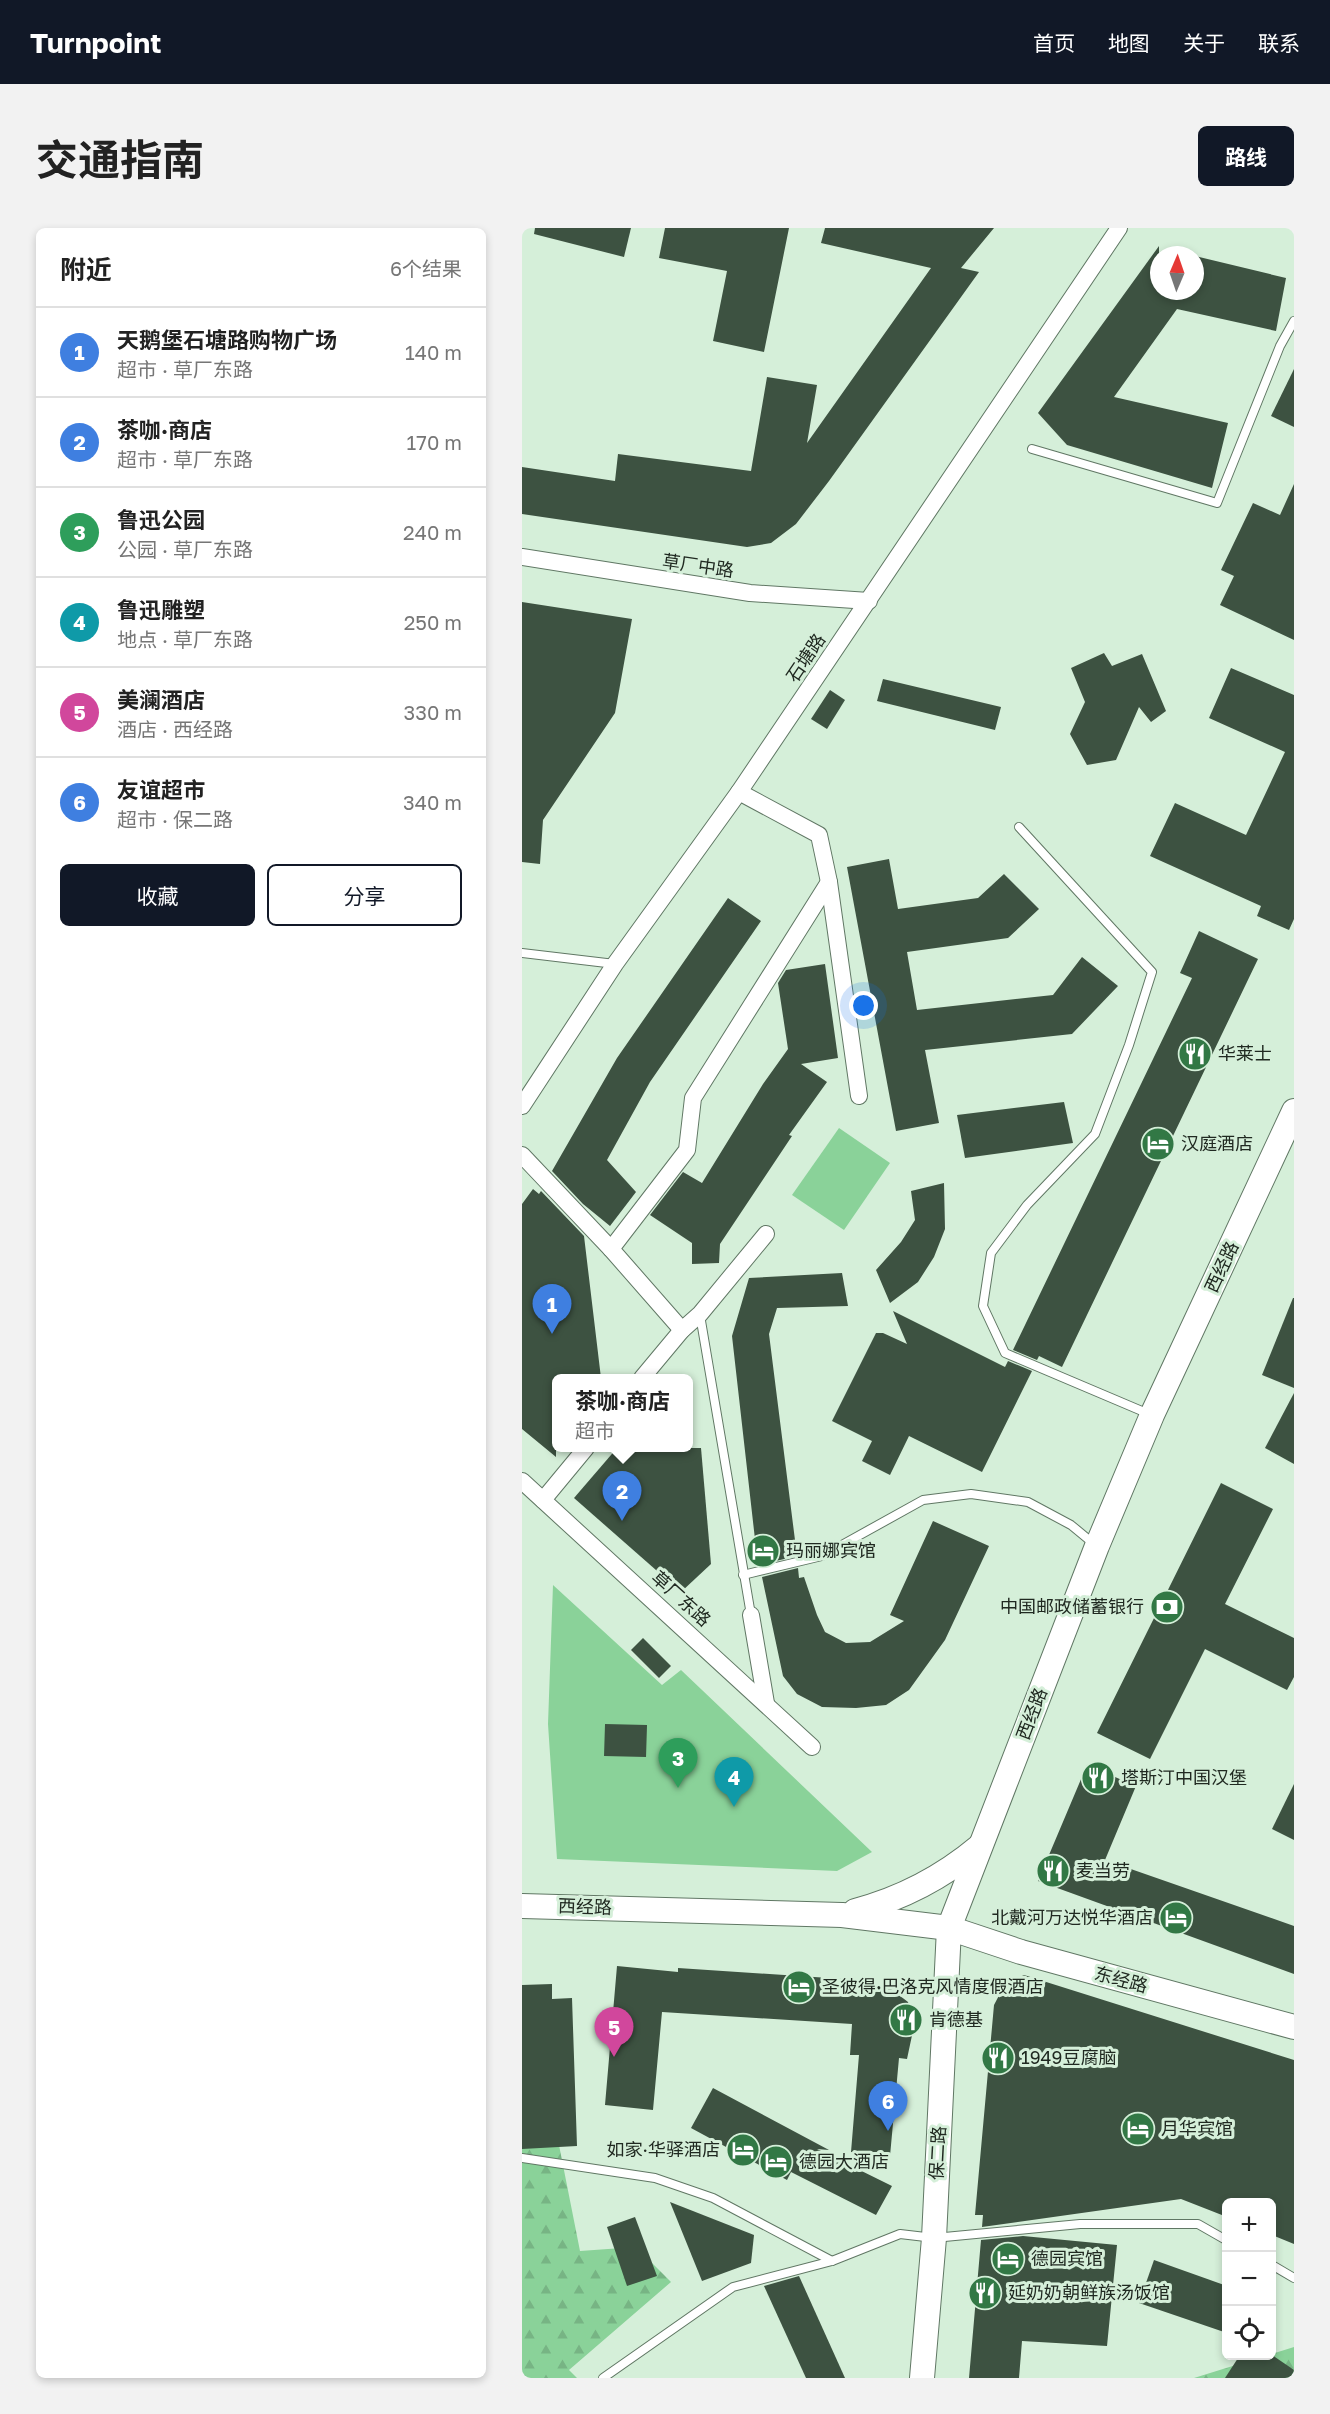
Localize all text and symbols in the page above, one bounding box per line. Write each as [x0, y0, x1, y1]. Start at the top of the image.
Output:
text: Turnpoint [30, 26, 161, 59]
text: 首页 [1033, 30, 1075, 56]
text: 地图 [1108, 30, 1150, 56]
text: 关于 [1183, 30, 1225, 56]
text: 联系 [1258, 30, 1300, 56]
button: 路线 [1198, 126, 1294, 186]
text: 交通指南 [36, 134, 204, 184]
north arrow [1150, 246, 1204, 300]
text: 附近 [60, 254, 112, 285]
text: 6个结果 [390, 256, 462, 280]
text: 天鹅堡石塘路购物广场 [117, 326, 337, 353]
text: 1 [74, 340, 85, 364]
text: 140 m [405, 340, 462, 364]
text: 超市 · 草厂东路 [117, 357, 253, 381]
text: 茶咖·商店 [117, 416, 212, 443]
text: 2 [73, 430, 86, 454]
text: 170 m [407, 430, 462, 454]
text: 超市 · 草厂东路 [117, 447, 253, 471]
text: 鲁迅公园 [117, 506, 205, 533]
text: 3 [73, 520, 86, 544]
text: 240 m [403, 520, 462, 544]
text: 公园 · 草厂东路 [117, 537, 253, 561]
street label: 草厂中路 [661, 549, 735, 581]
text: 鲁迅雕塑 [117, 596, 205, 623]
text: 4 [73, 610, 86, 634]
text: 250 m [404, 610, 462, 634]
text: 地点 · 草厂东路 [117, 627, 253, 651]
street label: 石塘路 [781, 629, 829, 686]
text: 美澜酒店 [117, 686, 205, 713]
text: 5 [73, 700, 86, 724]
text: 330 m [404, 700, 462, 724]
text: 酒店 · 西经路 [117, 717, 233, 741]
text: 友谊超市 [117, 776, 205, 803]
text: 6 [73, 790, 86, 814]
text: 340 m [403, 790, 462, 814]
text: 超市 · 保二路 [117, 807, 233, 831]
button: 收藏 [60, 864, 255, 926]
button: 分享 [267, 864, 462, 926]
your location [849, 991, 878, 1020]
restaurant icon: 华莱士 [1177, 1036, 1213, 1072]
place label: 华莱士 [1218, 1042, 1272, 1064]
hotel icon: 汉庭酒店 [1140, 1126, 1176, 1162]
place label: 汉庭酒店 [1181, 1132, 1253, 1154]
street label: 西经路 [1200, 1237, 1242, 1296]
pin: 1 [532, 1284, 572, 1334]
popup [552, 1374, 693, 1452]
text: 茶咖·商店 [575, 1387, 670, 1414]
text: 超市 [575, 1418, 615, 1442]
pin: 2 [602, 1472, 642, 1521]
hotel icon: 玛丽娜宾馆 [745, 1533, 781, 1569]
place label: 玛丽娜宾馆 [786, 1539, 876, 1561]
street label: 草厂东路 [648, 1566, 716, 1631]
bank icon: 中国邮政储蓄银行 [1149, 1589, 1185, 1625]
place label: 中国邮政储蓄银行 [1000, 1595, 1144, 1617]
street label: 西经路 [1011, 1684, 1051, 1743]
pin: 3 [658, 1738, 698, 1788]
pin: 4 [714, 1758, 754, 1807]
restaurant icon: 塔斯汀中国汉堡 [1080, 1760, 1116, 1796]
place label: 塔斯汀中国汉堡 [1121, 1766, 1247, 1788]
restaurant icon: 麦当劳 [1035, 1853, 1071, 1889]
place label: 麦当劳 [1076, 1859, 1130, 1881]
street label: 西经路 [558, 1894, 612, 1918]
hotel icon: 北戴河万达悦华酒店 [1158, 1900, 1194, 1936]
place label: 北戴河万达悦华酒店 [991, 1906, 1153, 1928]
street label: 东经路 [1092, 1961, 1150, 1997]
hotel icon: 圣彼得·巴洛克风情度假酒店 [781, 1969, 817, 2005]
place label: 圣彼得·巴洛克风情度假酒店 [822, 1975, 1043, 1997]
restaurant icon: 肯德基 [888, 2002, 924, 2038]
pin: 5 [594, 2008, 634, 2057]
place label: 肯德基 [929, 2008, 983, 2030]
restaurant icon: 1949豆腐脑 [980, 2040, 1016, 2076]
place label: 1949豆腐脑 [1021, 2046, 1117, 2068]
pin: 6 [868, 2082, 908, 2131]
hotel icon: 月华宾馆 [1120, 2111, 1156, 2147]
place label: 月华宾馆 [1161, 2117, 1233, 2139]
street label: 保二路 [925, 2125, 949, 2180]
hotel icon: 如家·华驿酒店 [725, 2132, 761, 2168]
place label: 如家·华驿酒店 [607, 2138, 720, 2160]
hotel icon: 德园大酒店 [758, 2144, 794, 2180]
place label: 德园大酒店 [799, 2150, 889, 2172]
map controls [1222, 2198, 1276, 2360]
button: + [1222, 2198, 1276, 2252]
hotel icon: 德园宾馆 [990, 2241, 1026, 2277]
place label: 德园宾馆 [1031, 2247, 1103, 2269]
button: − [1222, 2252, 1276, 2306]
restaurant icon: 延奶奶朝鲜族汤饭馆 [967, 2275, 1003, 2311]
place label: 延奶奶朝鲜族汤饭馆 [1008, 2281, 1170, 2303]
button: locate [1222, 2306, 1276, 2360]

